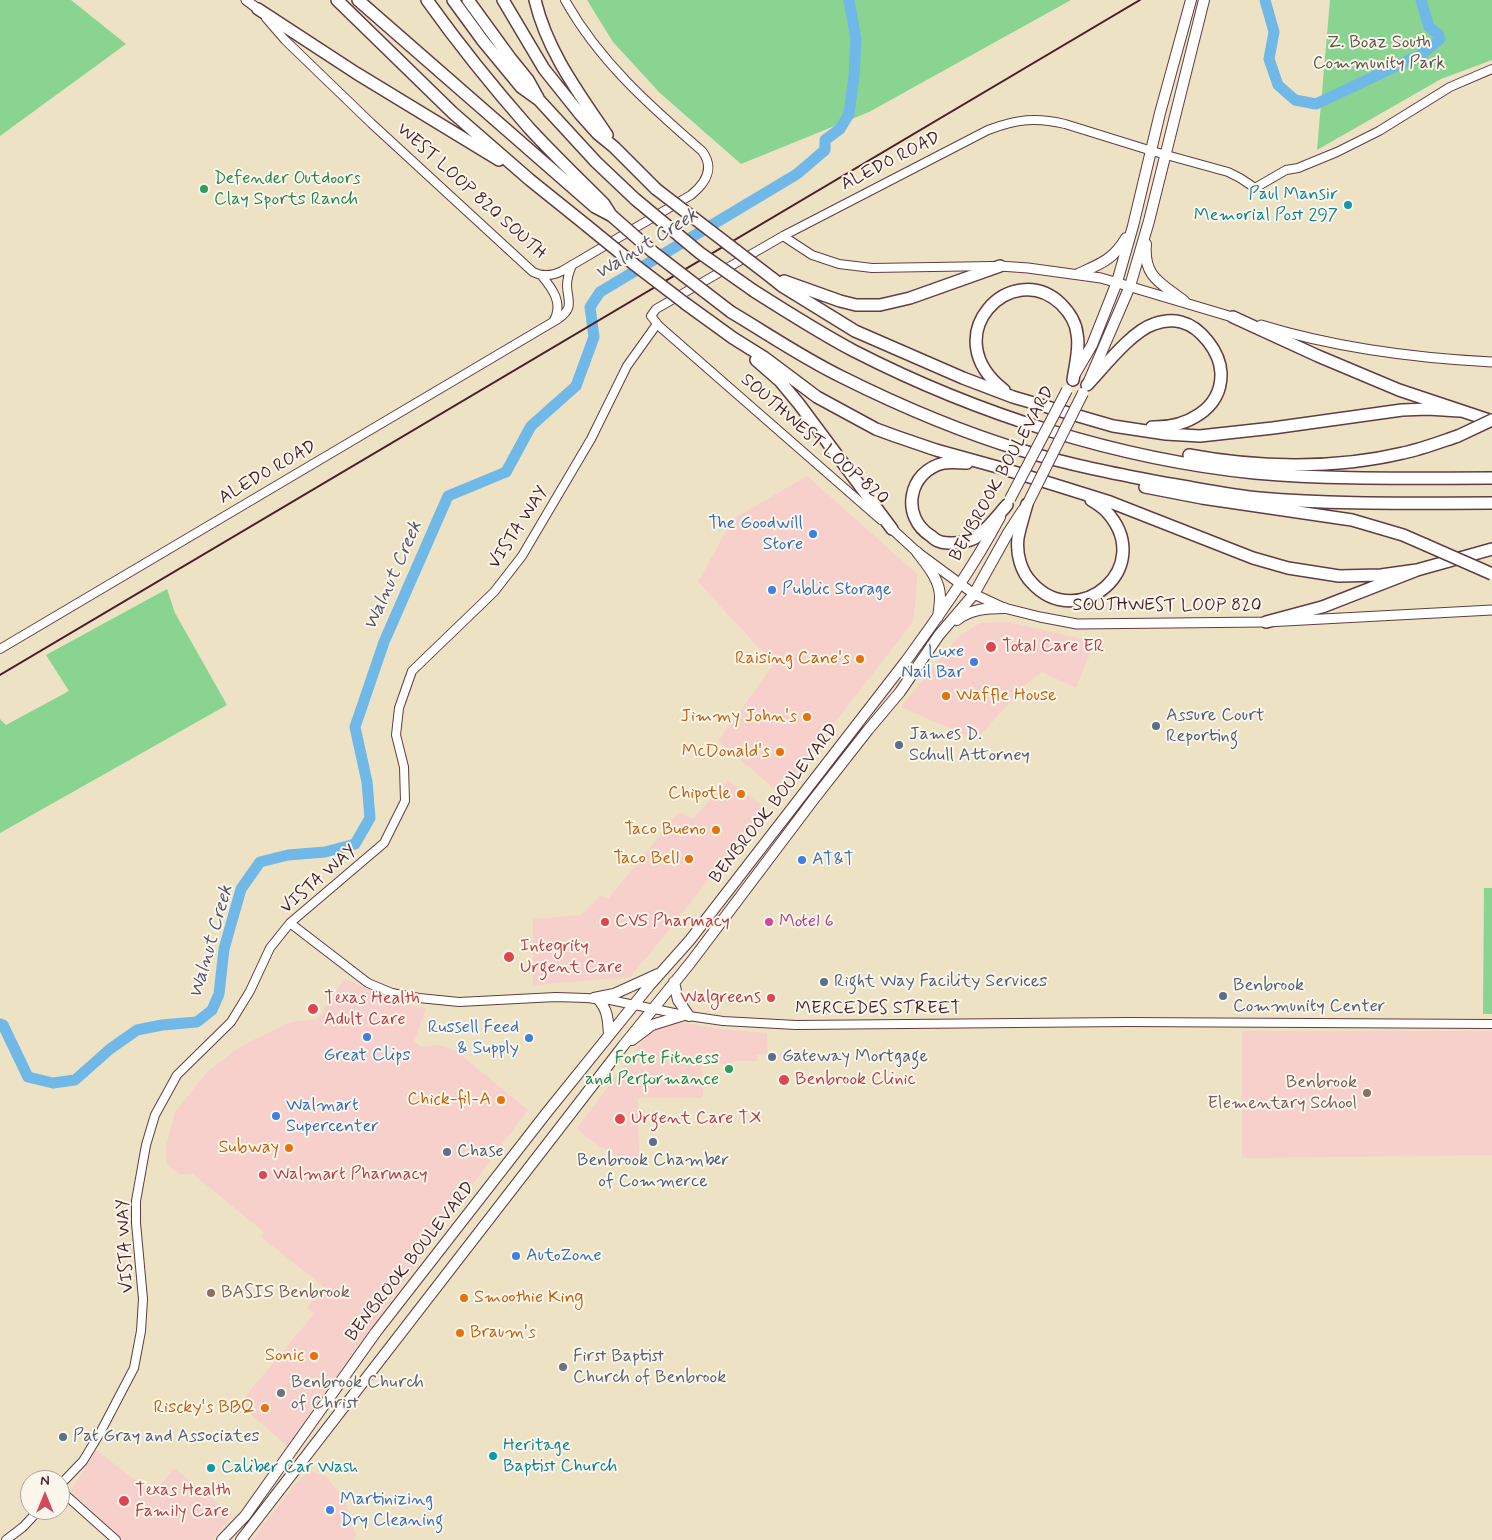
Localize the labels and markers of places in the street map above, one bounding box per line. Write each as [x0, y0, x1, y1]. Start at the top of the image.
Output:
place label: Defender Outdoors Clay Sports Ranch [214, 168, 361, 210]
marker: Defender Outdoors Clay Sports Ranch [198, 183, 210, 195]
place label: Paul Mansir Memorial Post 297 [1194, 184, 1338, 226]
marker: Paul Mansir Memorial Post 297 [1342, 199, 1354, 211]
place label: The Goodwill Store [708, 513, 803, 556]
marker: The Goodwill Store [807, 528, 819, 540]
place label: Public Storage [782, 579, 891, 601]
marker: Public Storage [766, 584, 778, 596]
place label: Total Care ER [1002, 636, 1104, 658]
marker: Total Care ER [984, 640, 998, 654]
place label: Luxe Nail Bar [901, 641, 964, 684]
place label: Raising Cane's [735, 648, 850, 670]
marker: Raising Cane's [854, 653, 866, 665]
marker: Luxe Nail Bar [968, 656, 980, 668]
place label: Waffle House [956, 685, 1056, 707]
marker: Waffle House [940, 690, 952, 702]
place label: Assure Court Reporting [1166, 705, 1264, 748]
place label: Jimmy John's [681, 706, 797, 728]
marker: Jimmy John's [801, 711, 813, 723]
marker: Assure Court Reporting [1150, 720, 1162, 732]
place label: James D. Schull Attorney [909, 724, 1030, 766]
marker: James D. Schull Attorney [893, 739, 905, 751]
place label: McDonald's [682, 741, 770, 763]
marker: McDonald's [774, 746, 786, 758]
place label: Chipotle [668, 783, 731, 805]
marker: Chipotle [735, 788, 747, 800]
place label: Taco Bueno [624, 819, 706, 841]
marker: Taco Bueno [710, 824, 722, 836]
place label: Taco Bell [613, 848, 679, 870]
place label: AT&T [812, 849, 854, 871]
marker: Taco Bell [683, 853, 695, 865]
marker: AT&T [796, 854, 808, 866]
place label: CVS Pharmacy [615, 911, 730, 933]
place label: Motel 6 [779, 911, 834, 933]
marker: CVS Pharmacy [599, 916, 611, 928]
marker: Motel 6 [763, 916, 775, 928]
place label: Integrity Urgent Care [520, 936, 622, 979]
marker: Integrity Urgent Care [502, 950, 516, 964]
place label: Right Way Facility Services [834, 971, 1047, 993]
place label: Benbrook Community Center [1233, 975, 1385, 1018]
marker: Right Way Facility Services [818, 976, 830, 988]
place label: Walgreens [680, 987, 761, 1009]
place label: Texas Health Adult Care [324, 988, 420, 1030]
marker: Benbrook Community Center [1217, 990, 1229, 1002]
marker: Walgreens [765, 992, 777, 1004]
marker: Texas Health Adult Care [306, 1002, 320, 1016]
place label: Russell Feed & Supply [428, 1017, 519, 1060]
marker: Great Clips [361, 1031, 373, 1043]
marker: Russell Feed & Supply [523, 1032, 535, 1044]
place label: Great Clips [323, 1045, 411, 1067]
place label: Gateway Mortgage [782, 1046, 928, 1068]
place label: Forte Fitness and Performance [585, 1048, 719, 1090]
marker: Gateway Mortgage [766, 1051, 778, 1063]
marker: Forte Fitness and Performance [723, 1063, 735, 1075]
place label: Benbrook Clinic [795, 1069, 916, 1091]
place label: Benbrook Elementary School [1207, 1072, 1357, 1114]
marker: Benbrook Clinic [777, 1073, 791, 1087]
marker: Benbrook Elementary School [1361, 1087, 1373, 1099]
place label: Chick-fil-A [407, 1089, 491, 1111]
marker: Chick-fil-A [495, 1094, 507, 1106]
place label: Walmart Supercenter [286, 1095, 379, 1138]
place label: Urgent Care TX [631, 1108, 762, 1130]
marker: Walmart Supercenter [270, 1110, 282, 1122]
marker: Urgent Care TX [613, 1112, 627, 1126]
marker: Benbrook Chamber of Commerce [647, 1136, 659, 1148]
place label: Subway [218, 1137, 279, 1159]
place label: Chase [457, 1141, 504, 1163]
marker: Subway [283, 1142, 295, 1154]
marker: Chase [441, 1146, 453, 1158]
place label: Benbrook Chamber of Commerce [577, 1150, 729, 1192]
place label: Walmart Pharmacy [273, 1164, 427, 1186]
marker: Walmart Pharmacy [257, 1169, 269, 1181]
place label: AutoZone [526, 1245, 602, 1267]
marker: AutoZone [510, 1250, 522, 1262]
place label: BASIS Benbrook [221, 1282, 350, 1304]
marker: BASIS Benbrook [205, 1287, 217, 1299]
place label: Smoothie King [474, 1287, 584, 1309]
marker: Smoothie King [458, 1292, 470, 1304]
place label: Braum's [470, 1322, 536, 1344]
marker: Braum's [454, 1327, 466, 1339]
place label: Sonic [265, 1345, 304, 1367]
place label: First Baptist Church of Benbrook [573, 1346, 726, 1388]
marker: Sonic [308, 1350, 320, 1362]
marker: First Baptist Church of Benbrook [557, 1361, 569, 1373]
place label: Benbrook Church of Christ [291, 1372, 424, 1415]
marker: Benbrook Church of Christ [275, 1387, 287, 1399]
place label: Riscky's BBQ [154, 1397, 255, 1419]
marker: Riscky's BBQ [259, 1402, 271, 1414]
place label: Pat Gray and Associates [73, 1426, 260, 1448]
marker: Pat Gray and Associates [57, 1431, 69, 1443]
place label: Heritage Baptist Church [503, 1435, 617, 1478]
marker: Heritage Baptist Church [487, 1450, 499, 1462]
place label: Caliber Car Wash [221, 1457, 358, 1479]
marker: Caliber Car Wash [205, 1462, 217, 1474]
place label: Texas Health Family Care [135, 1480, 231, 1522]
place label: Martinizing Dry Cleaning [340, 1489, 444, 1532]
marker: Texas Health Family Care [117, 1494, 131, 1508]
marker: Martinizing Dry Cleaning [324, 1504, 336, 1516]

